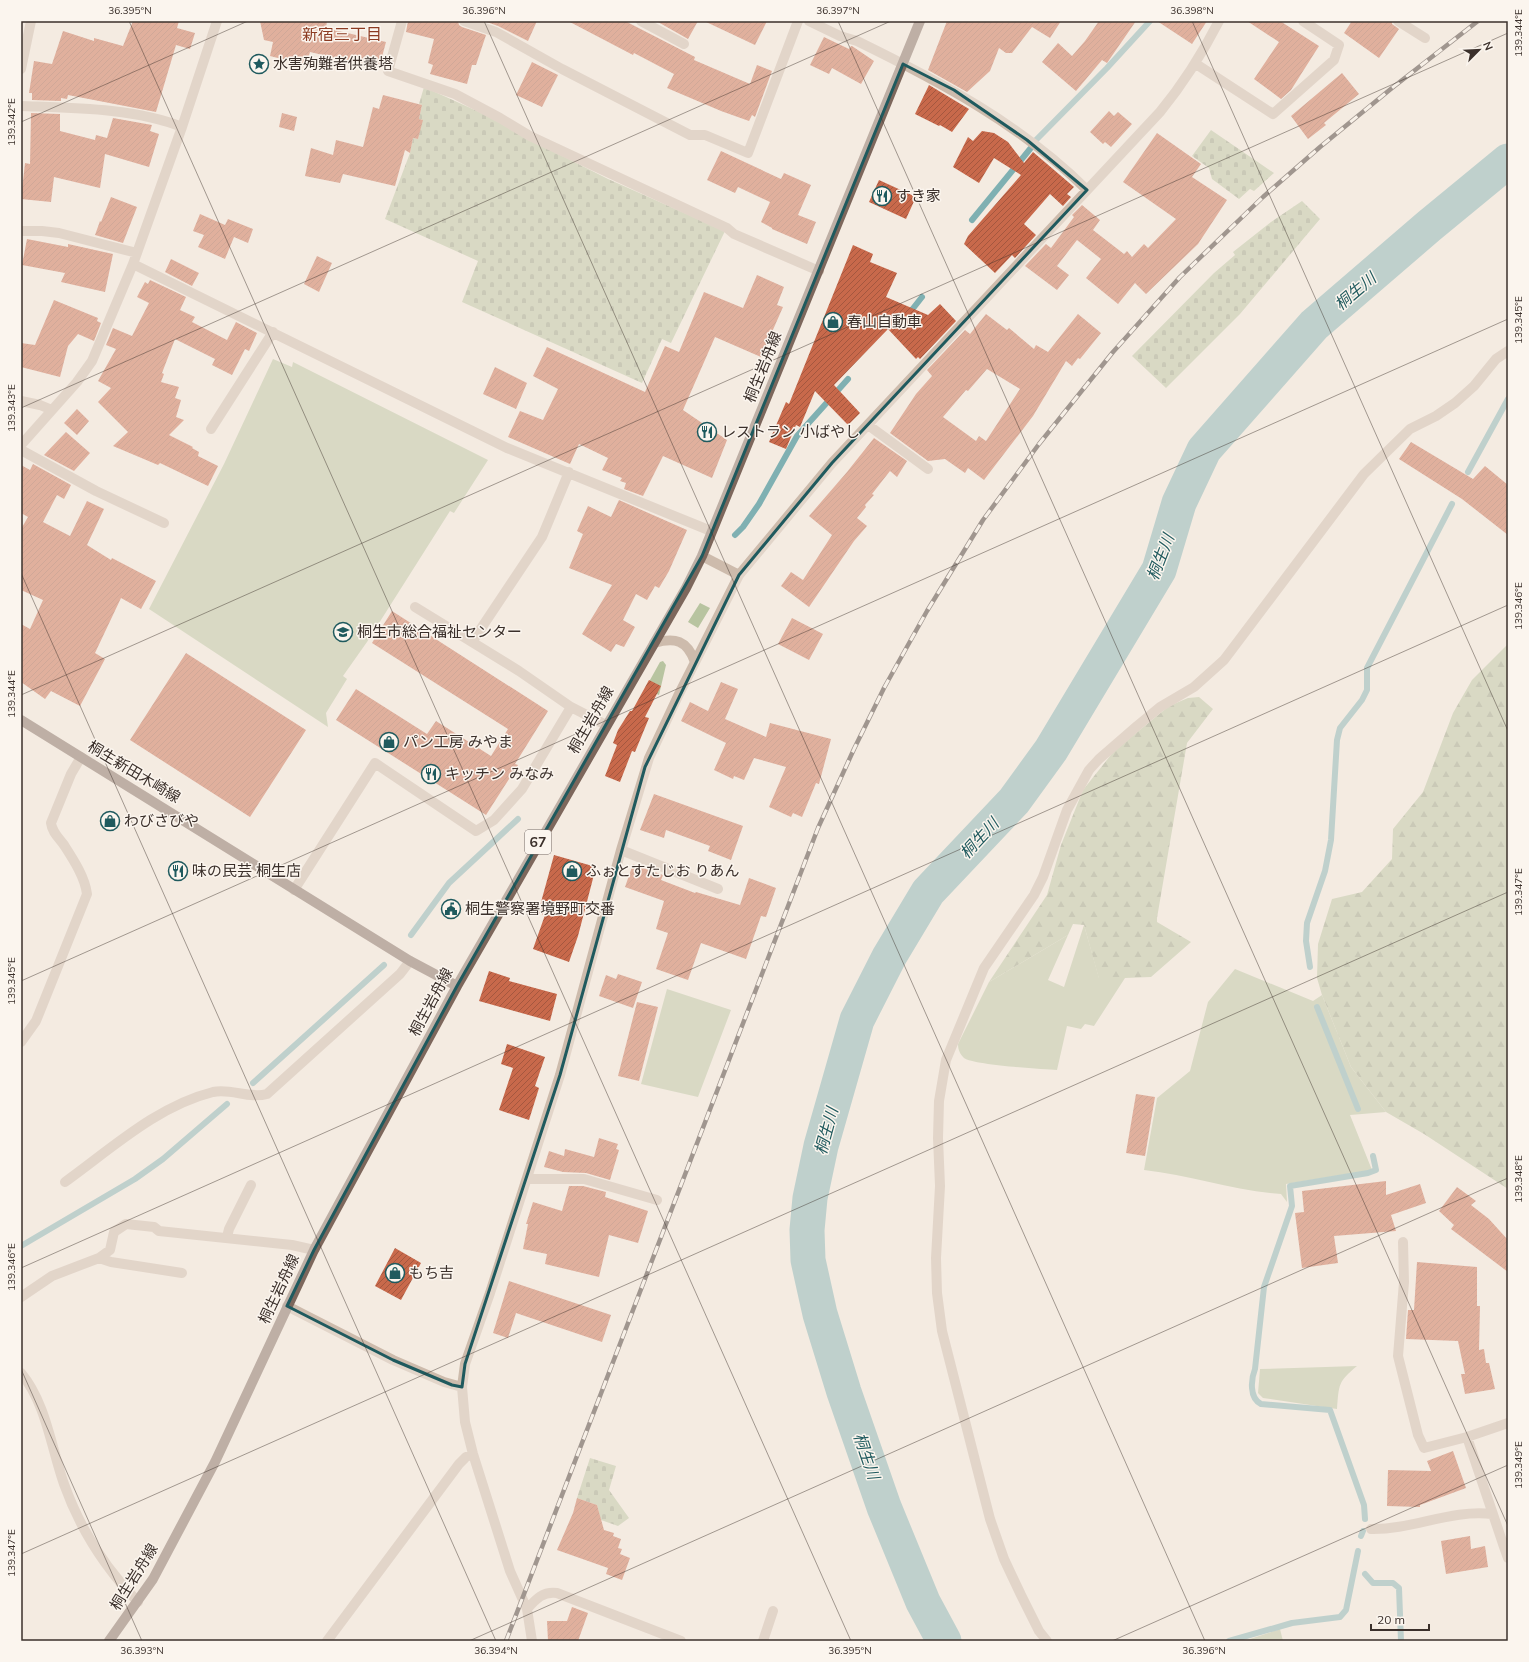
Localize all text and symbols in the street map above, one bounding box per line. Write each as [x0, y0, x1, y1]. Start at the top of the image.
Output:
text: 36.395°N [108, 4, 152, 17]
text: 36.396°N [462, 4, 506, 17]
text: 36.397°N [816, 4, 860, 17]
text: 36.398°N [1170, 4, 1214, 17]
text: 139.344°E [1512, 9, 1525, 57]
district label: 新宿三丁目 [302, 24, 382, 44]
north arrow [1459, 30, 1499, 70]
text: N [1480, 39, 1496, 53]
place icon: 水害殉難者供養塔 [248, 53, 270, 75]
place label: 水害殉難者供養塔 [273, 54, 393, 73]
text: 139.342°E [5, 98, 18, 146]
restaurant icon: すき家 [871, 185, 893, 207]
place label: すき家 [896, 186, 941, 205]
water label: 桐生川 [1330, 267, 1381, 314]
text: 139.345°E [1512, 296, 1525, 344]
shop icon: 春山自動車 [822, 311, 844, 333]
place label: 春山自動車 [847, 312, 922, 331]
street label: 桐生岩舟線 [740, 328, 785, 405]
text: 139.343°E [5, 384, 18, 432]
restaurant icon: レストラン 小ばやし [696, 421, 718, 443]
place label: レストラン 小ばやし [721, 422, 860, 441]
water label: 桐生川 [1142, 529, 1179, 583]
text: 139.346°E [1512, 582, 1525, 630]
school or university icon: 桐生市総合福祉センター [332, 621, 354, 643]
place label: 桐生市総合福祉センター [357, 622, 522, 641]
text: 139.344°E [5, 670, 18, 718]
street label: 桐生岩舟線 [564, 683, 618, 757]
shop icon: パン工房 みやま [378, 731, 400, 753]
place label: パン工房 みやま [403, 732, 513, 751]
street label: 桐生新田木崎線 [84, 736, 184, 807]
restaurant icon: キッチン みなみ [420, 763, 442, 785]
place label: キッチン みなみ [445, 764, 554, 783]
shop icon: わびさびや [99, 810, 121, 832]
place label: わびさびや [124, 811, 199, 830]
water label: 桐生川 [955, 812, 1004, 862]
road number: 67 [525, 830, 551, 854]
restaurant icon: 味の民芸 桐生店 [167, 860, 189, 882]
shop icon: ふぉとすたじお りあん [561, 860, 583, 882]
place label: 味の民芸 桐生店 [192, 861, 301, 880]
place label: ふぉとすたじお りあん [586, 861, 739, 880]
text: 139.347°E [1512, 868, 1525, 916]
public building icon: 桐生警察署境野町交番 [440, 898, 462, 920]
place label: 桐生警察署境野町交番 [465, 899, 615, 918]
text: 139.345°E [5, 957, 18, 1005]
street label: 桐生岩舟線 [405, 964, 457, 1039]
water label: 桐生川 [810, 1103, 842, 1157]
text: 139.348°E [1512, 1155, 1525, 1203]
text: 139.346°E [5, 1243, 18, 1291]
street label: 桐生岩舟線 [254, 1251, 303, 1327]
shop icon: もち吉 [384, 1262, 406, 1284]
place label: もち吉 [409, 1263, 454, 1282]
water label: 桐生川 [850, 1430, 885, 1484]
text: 139.349°E [1512, 1441, 1525, 1489]
text: 139.347°E [5, 1529, 18, 1577]
street label: 桐生岩舟線 [106, 1540, 162, 1614]
scale bar [1371, 1606, 1429, 1632]
text: 20 m [1377, 1612, 1405, 1627]
text: 36.393°N [120, 1644, 164, 1657]
text: 36.394°N [474, 1644, 518, 1657]
text: 36.395°N [828, 1644, 872, 1657]
text: 36.396°N [1182, 1644, 1226, 1657]

